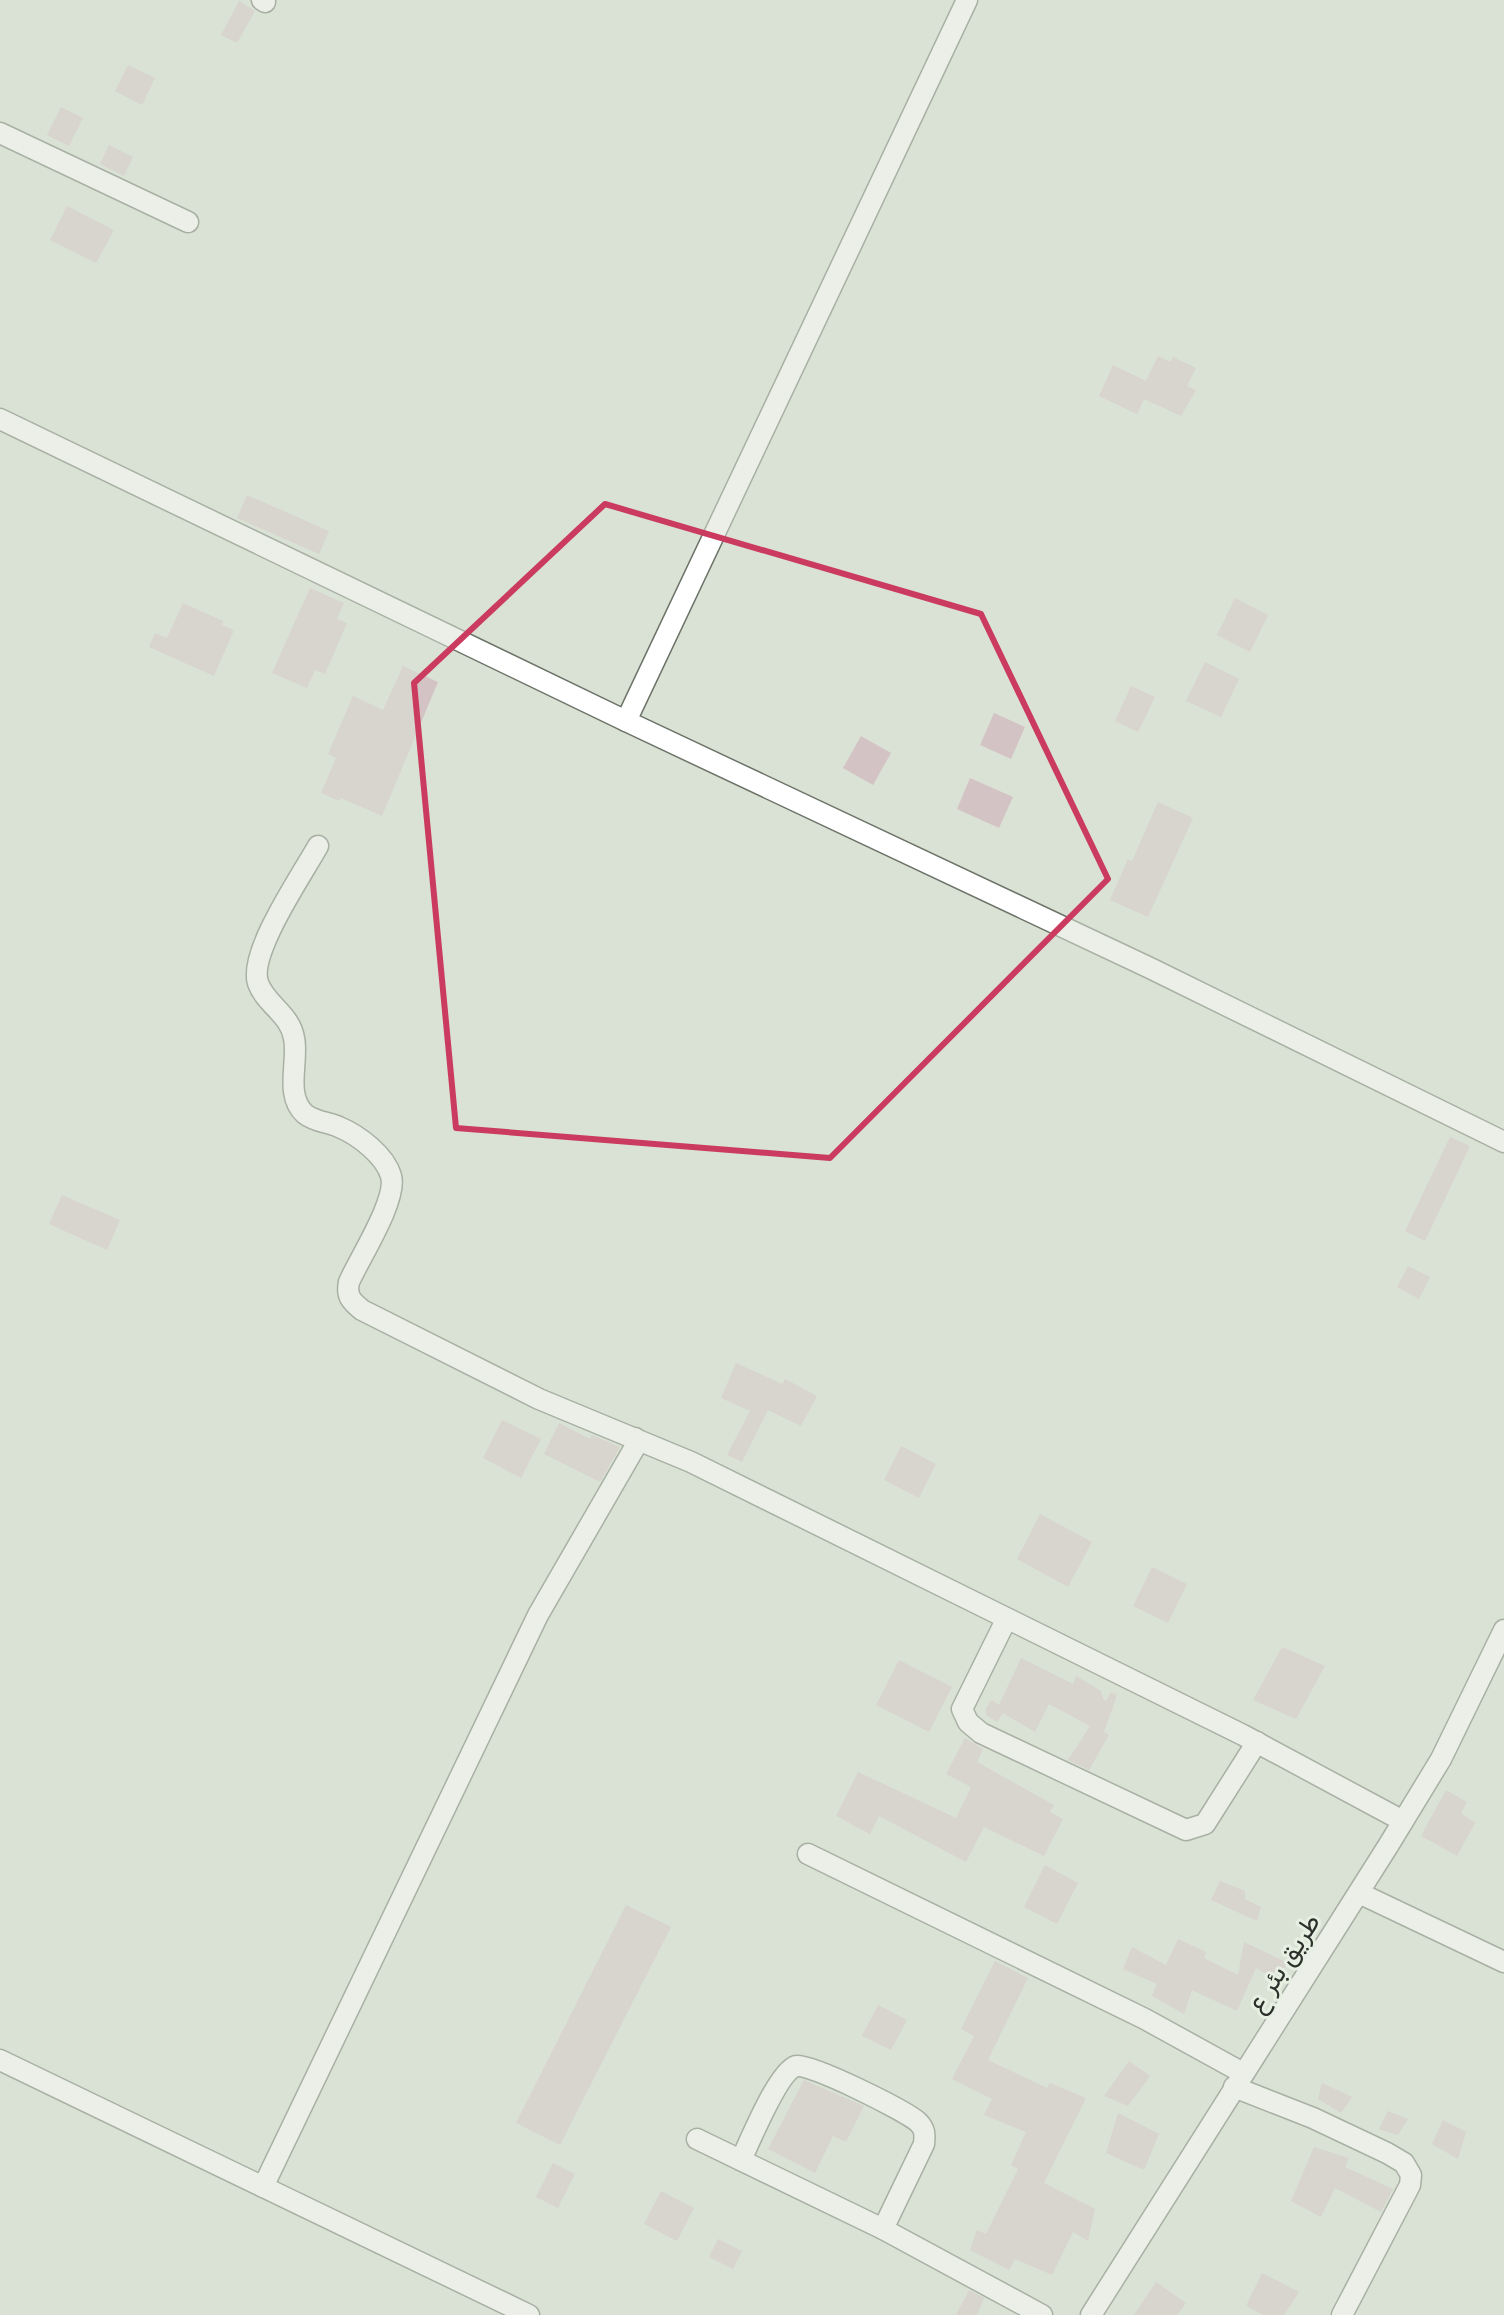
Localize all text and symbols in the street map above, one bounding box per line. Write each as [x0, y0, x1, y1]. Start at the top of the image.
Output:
street label: طريق بئر ع [1240, 1908, 1328, 2020]

